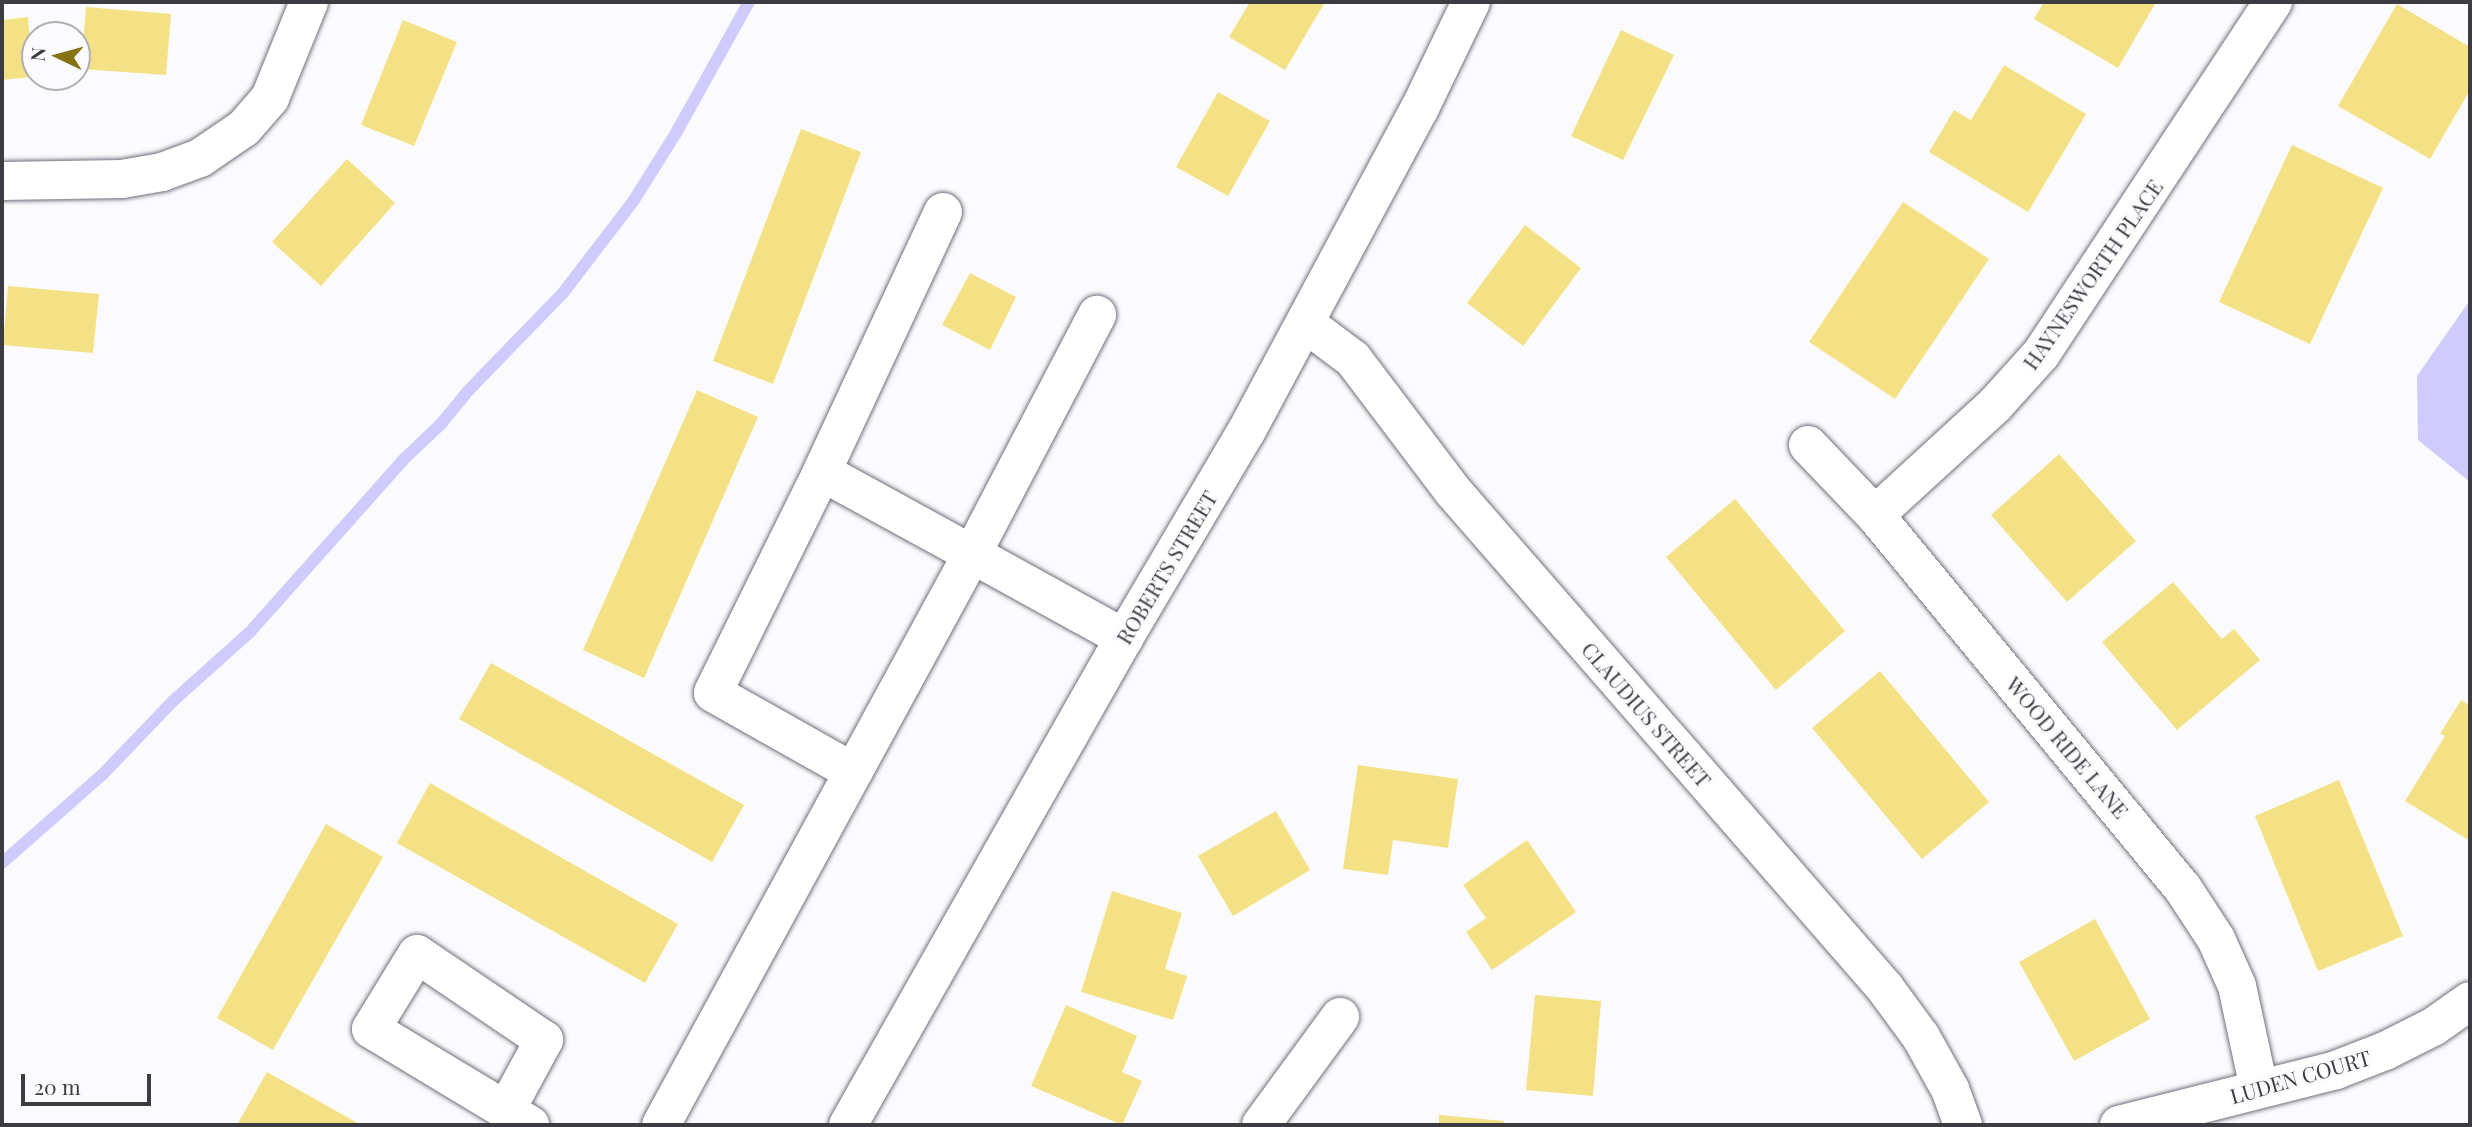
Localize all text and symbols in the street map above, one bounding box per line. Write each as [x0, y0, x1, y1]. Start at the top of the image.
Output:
north arrow [21, 21, 91, 91]
text: N [24, 46, 51, 62]
street label: HAYNESWORTH PLACE [2017, 174, 2167, 374]
street label: ROBERTS STREET [1110, 486, 1222, 648]
street label: CLAUDIUS STREET [1577, 636, 1717, 792]
street label: WOOD RIDE LANE [2002, 671, 2134, 823]
street label: LUDEN COURT [2227, 1044, 2373, 1108]
scale bar [24, 1060, 154, 1104]
text: 20 m [34, 1072, 81, 1100]

